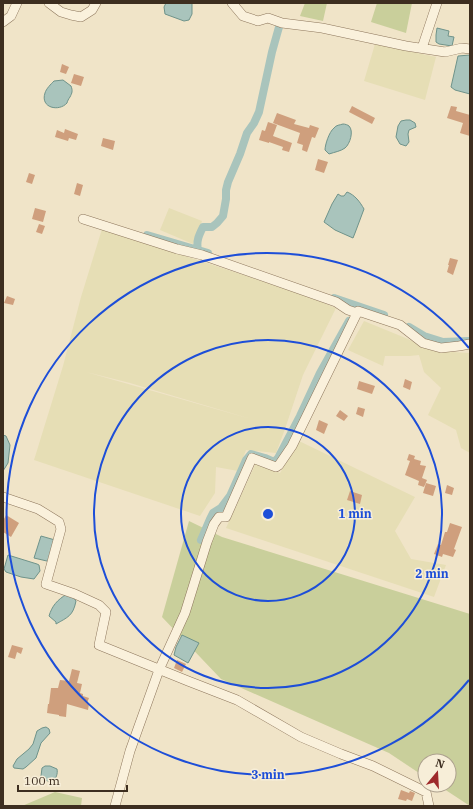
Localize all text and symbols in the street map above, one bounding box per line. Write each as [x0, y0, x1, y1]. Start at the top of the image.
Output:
text: 1 min [338, 506, 372, 521]
centre of rings [261, 507, 275, 521]
text: 2 min [415, 566, 449, 581]
north arrow [417, 753, 457, 793]
text: N [434, 755, 447, 772]
scale bar [18, 767, 127, 793]
text: 3 min [251, 767, 285, 782]
text: 100 m [24, 773, 60, 788]

